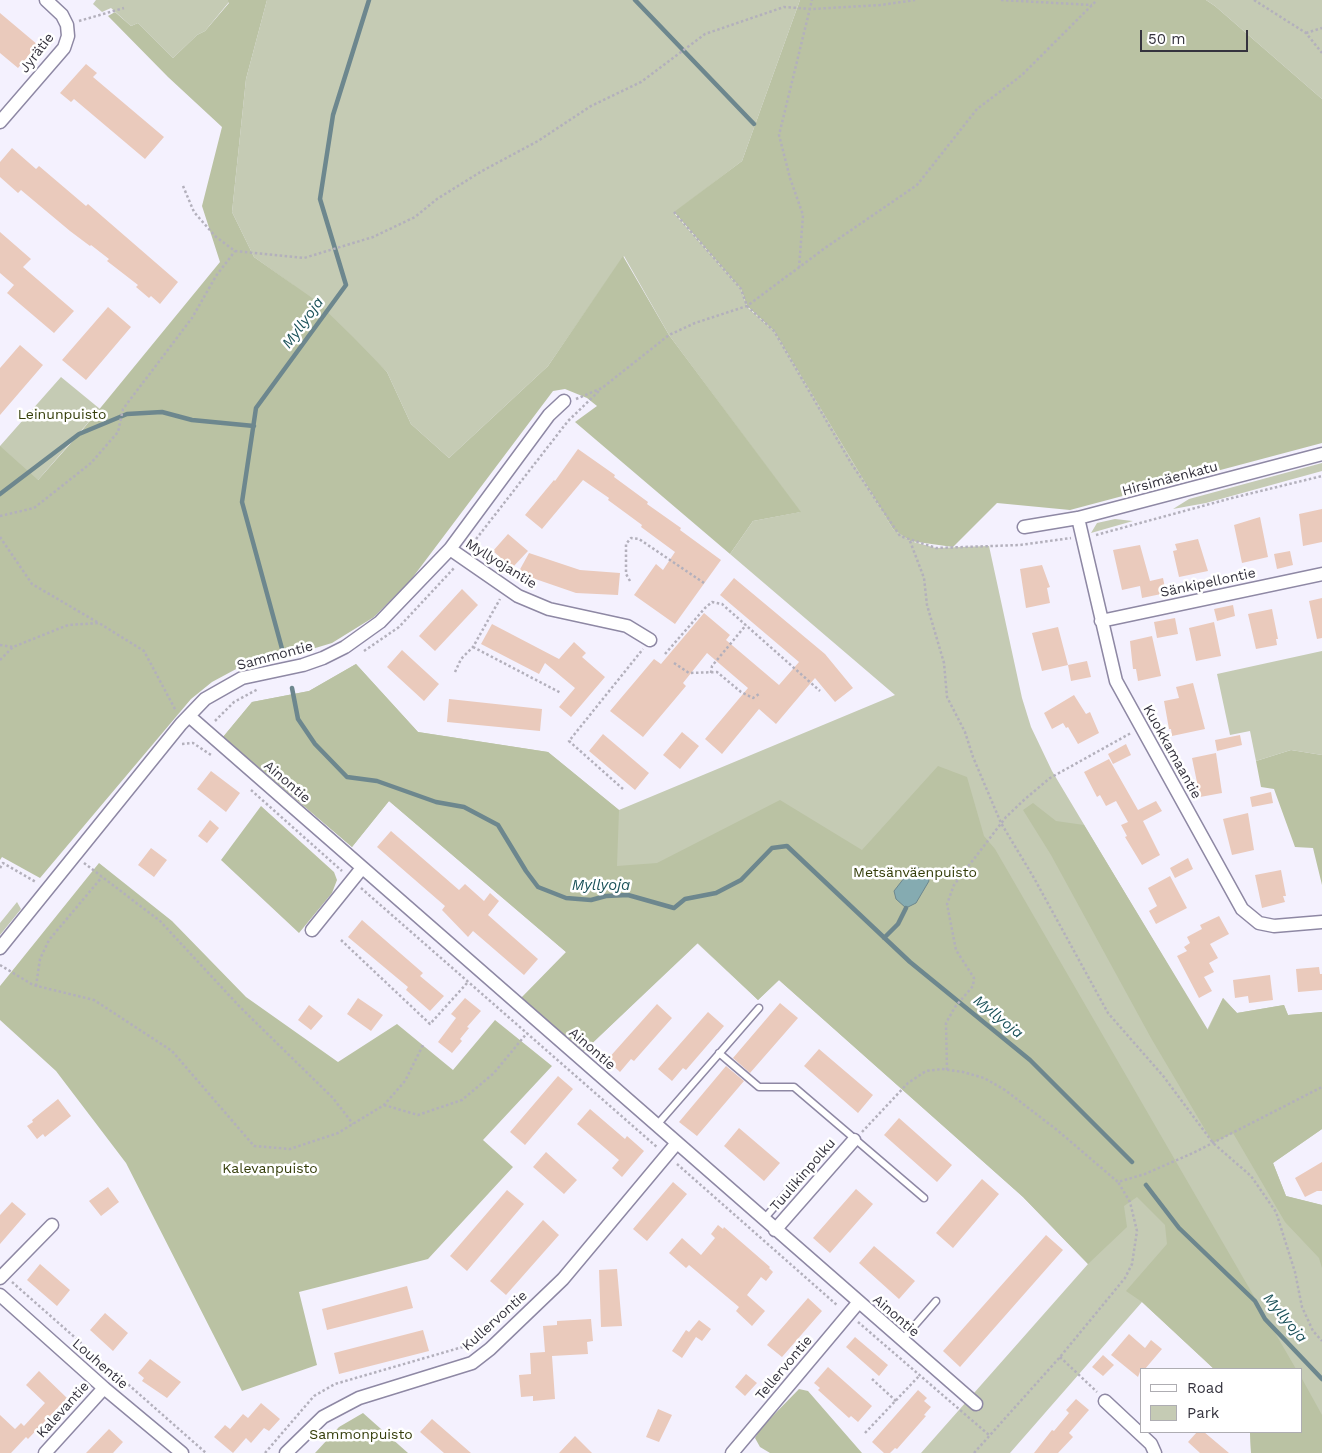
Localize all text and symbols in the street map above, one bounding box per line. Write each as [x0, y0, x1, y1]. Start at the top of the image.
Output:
scale bar [1142, 20, 1250, 52]
street label: Jyrätie [16, 30, 58, 76]
text: 50 m [1148, 30, 1185, 48]
water label: Myllyoja [278, 294, 328, 352]
park label: Leinunpuisto [18, 407, 106, 423]
street label: Hirsimäenkatu [1120, 458, 1220, 500]
street label: Myllyojantie [462, 535, 540, 593]
street label: Sänkipellontie [1159, 565, 1257, 601]
street label: Sammontie [235, 638, 315, 674]
street label: Kuokkamaantie [1139, 702, 1205, 802]
street label: Ainontie [260, 757, 314, 807]
park label: Metsänväenpuisto [853, 865, 977, 881]
water label: Myllyoja [572, 877, 630, 895]
water label: Myllyoja [970, 992, 1026, 1042]
street label: Ainontie [565, 1024, 619, 1074]
street label: Tuulikinpolku [767, 1135, 839, 1215]
park label: Kalevanpuisto [222, 1161, 318, 1177]
street label: Kullervontie [459, 1287, 531, 1355]
water label: Myllyoja [1259, 1290, 1311, 1346]
street label: Ainontie [869, 1291, 923, 1341]
street label: Tellervontie [752, 1332, 816, 1404]
street label: Louhentie [69, 1335, 131, 1393]
legend [1140, 1368, 1302, 1433]
street label: Kalevantie [33, 1378, 93, 1442]
text: Road [1187, 1379, 1224, 1397]
text: Park [1187, 1404, 1219, 1422]
park label: Sammonpuisto [309, 1427, 413, 1443]

